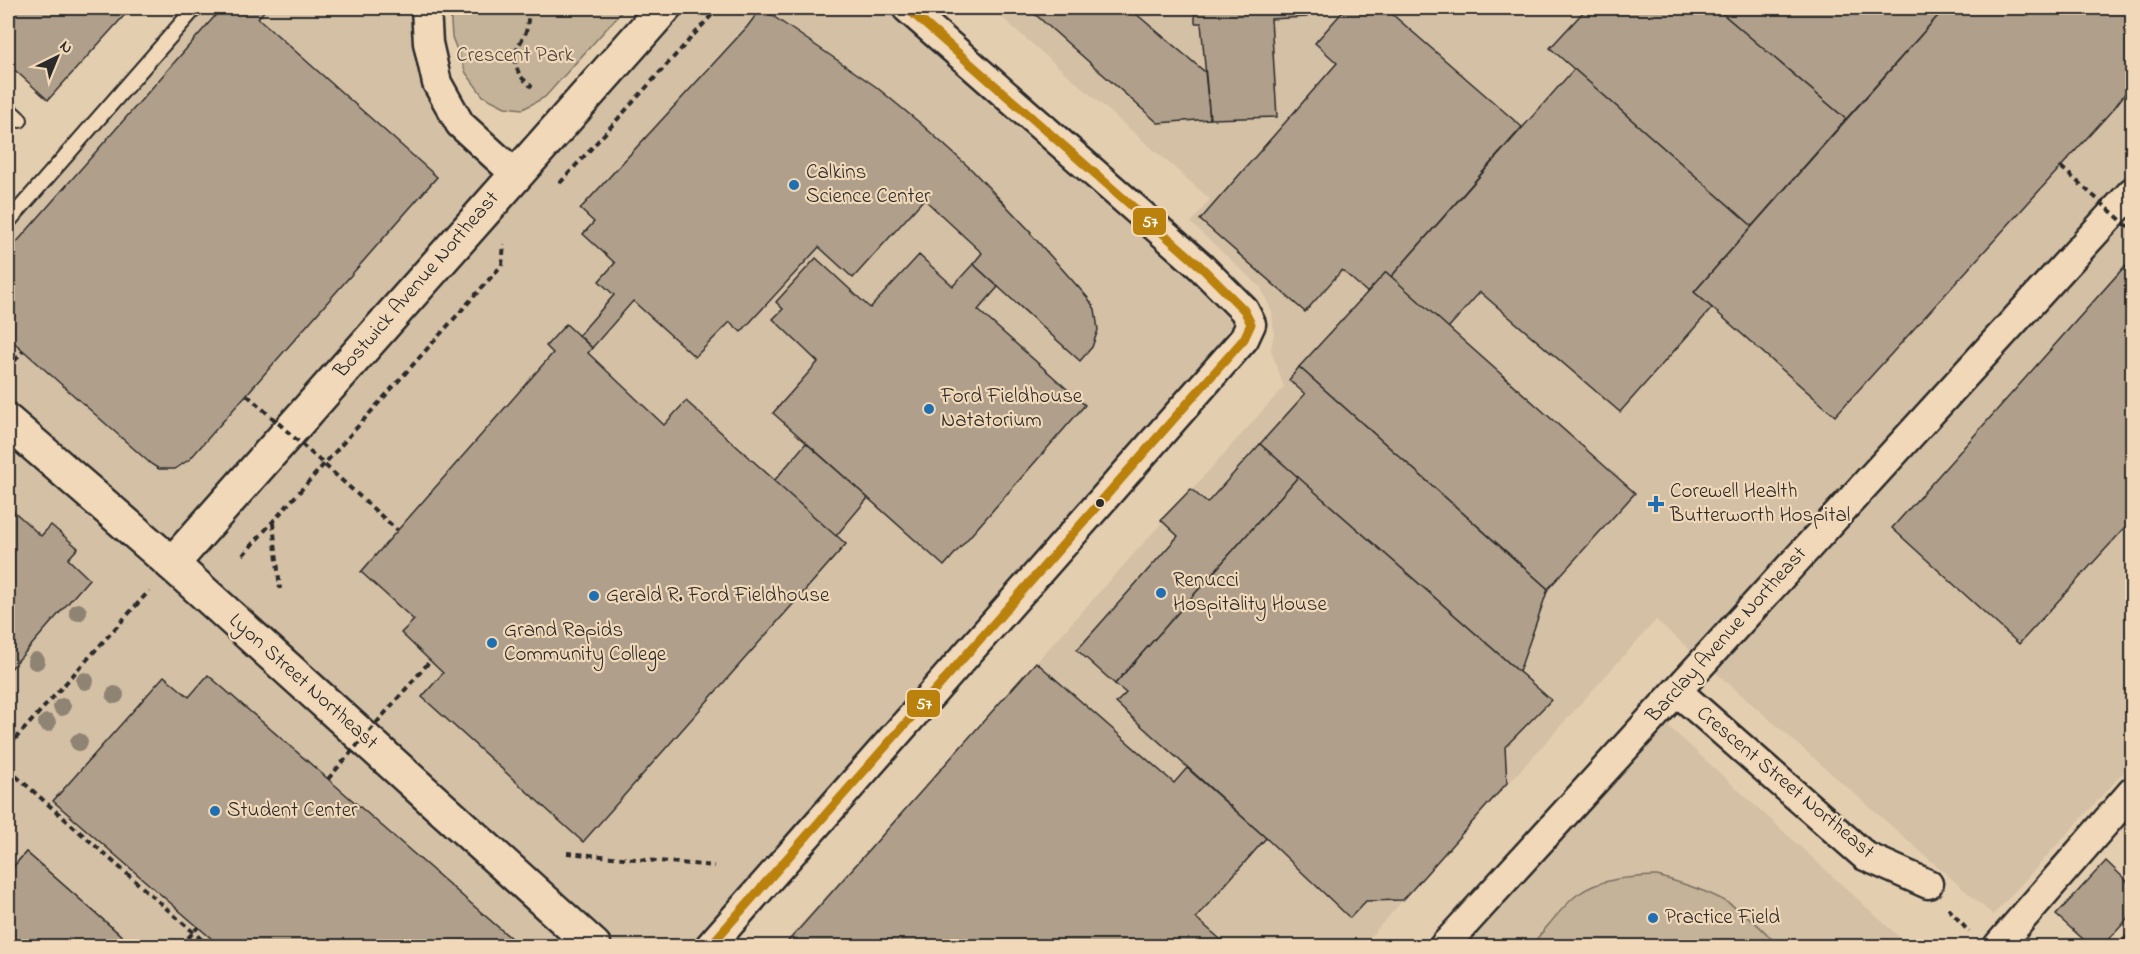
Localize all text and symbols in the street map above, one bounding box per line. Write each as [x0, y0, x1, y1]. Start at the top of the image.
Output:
north arrow [27, 27, 87, 87]
text: N [54, 35, 78, 60]
park label: Crescent Park [456, 41, 575, 71]
place label: Calkins Science Center [806, 158, 931, 212]
marker: Calkins Science Center [787, 178, 801, 192]
street label: Bostwick Avenue Northeast [327, 185, 507, 386]
line badge: 57 [1132, 207, 1167, 236]
text: 57 [1142, 211, 1158, 235]
place label: Ford Fieldhouse Natatorium [940, 382, 1083, 436]
marker: Ford Fieldhouse Natatorium [922, 402, 936, 416]
place label: Corewell Health Butterworth Hospital [1669, 477, 1850, 531]
marker: Corewell Health Butterworth Hospital [1647, 495, 1665, 513]
unlabelled marker [1094, 497, 1106, 509]
street label: Barclay Avenue Northeast [1639, 540, 1816, 732]
place label: Renucci Hospitality House [1173, 566, 1327, 622]
place label: Gerald R. Ford Fieldhouse [606, 581, 830, 611]
marker: Renucci Hospitality House [1154, 586, 1168, 600]
marker: Gerald R. Ford Fieldhouse [587, 589, 601, 603]
street label: Lyon Street Northeast [220, 607, 384, 759]
place label: Grand Rapids Community College [504, 616, 667, 672]
marker: Grand Rapids Community College [485, 636, 499, 650]
line badge: 57 [906, 689, 941, 718]
text: 57 [916, 693, 932, 717]
street label: Crescent Street Northeast [1689, 699, 1881, 867]
place label: Student Center [227, 796, 358, 826]
marker: Student Center [208, 804, 222, 818]
place label: Practice Field [1665, 903, 1780, 933]
marker: Practice Field [1646, 911, 1660, 925]

